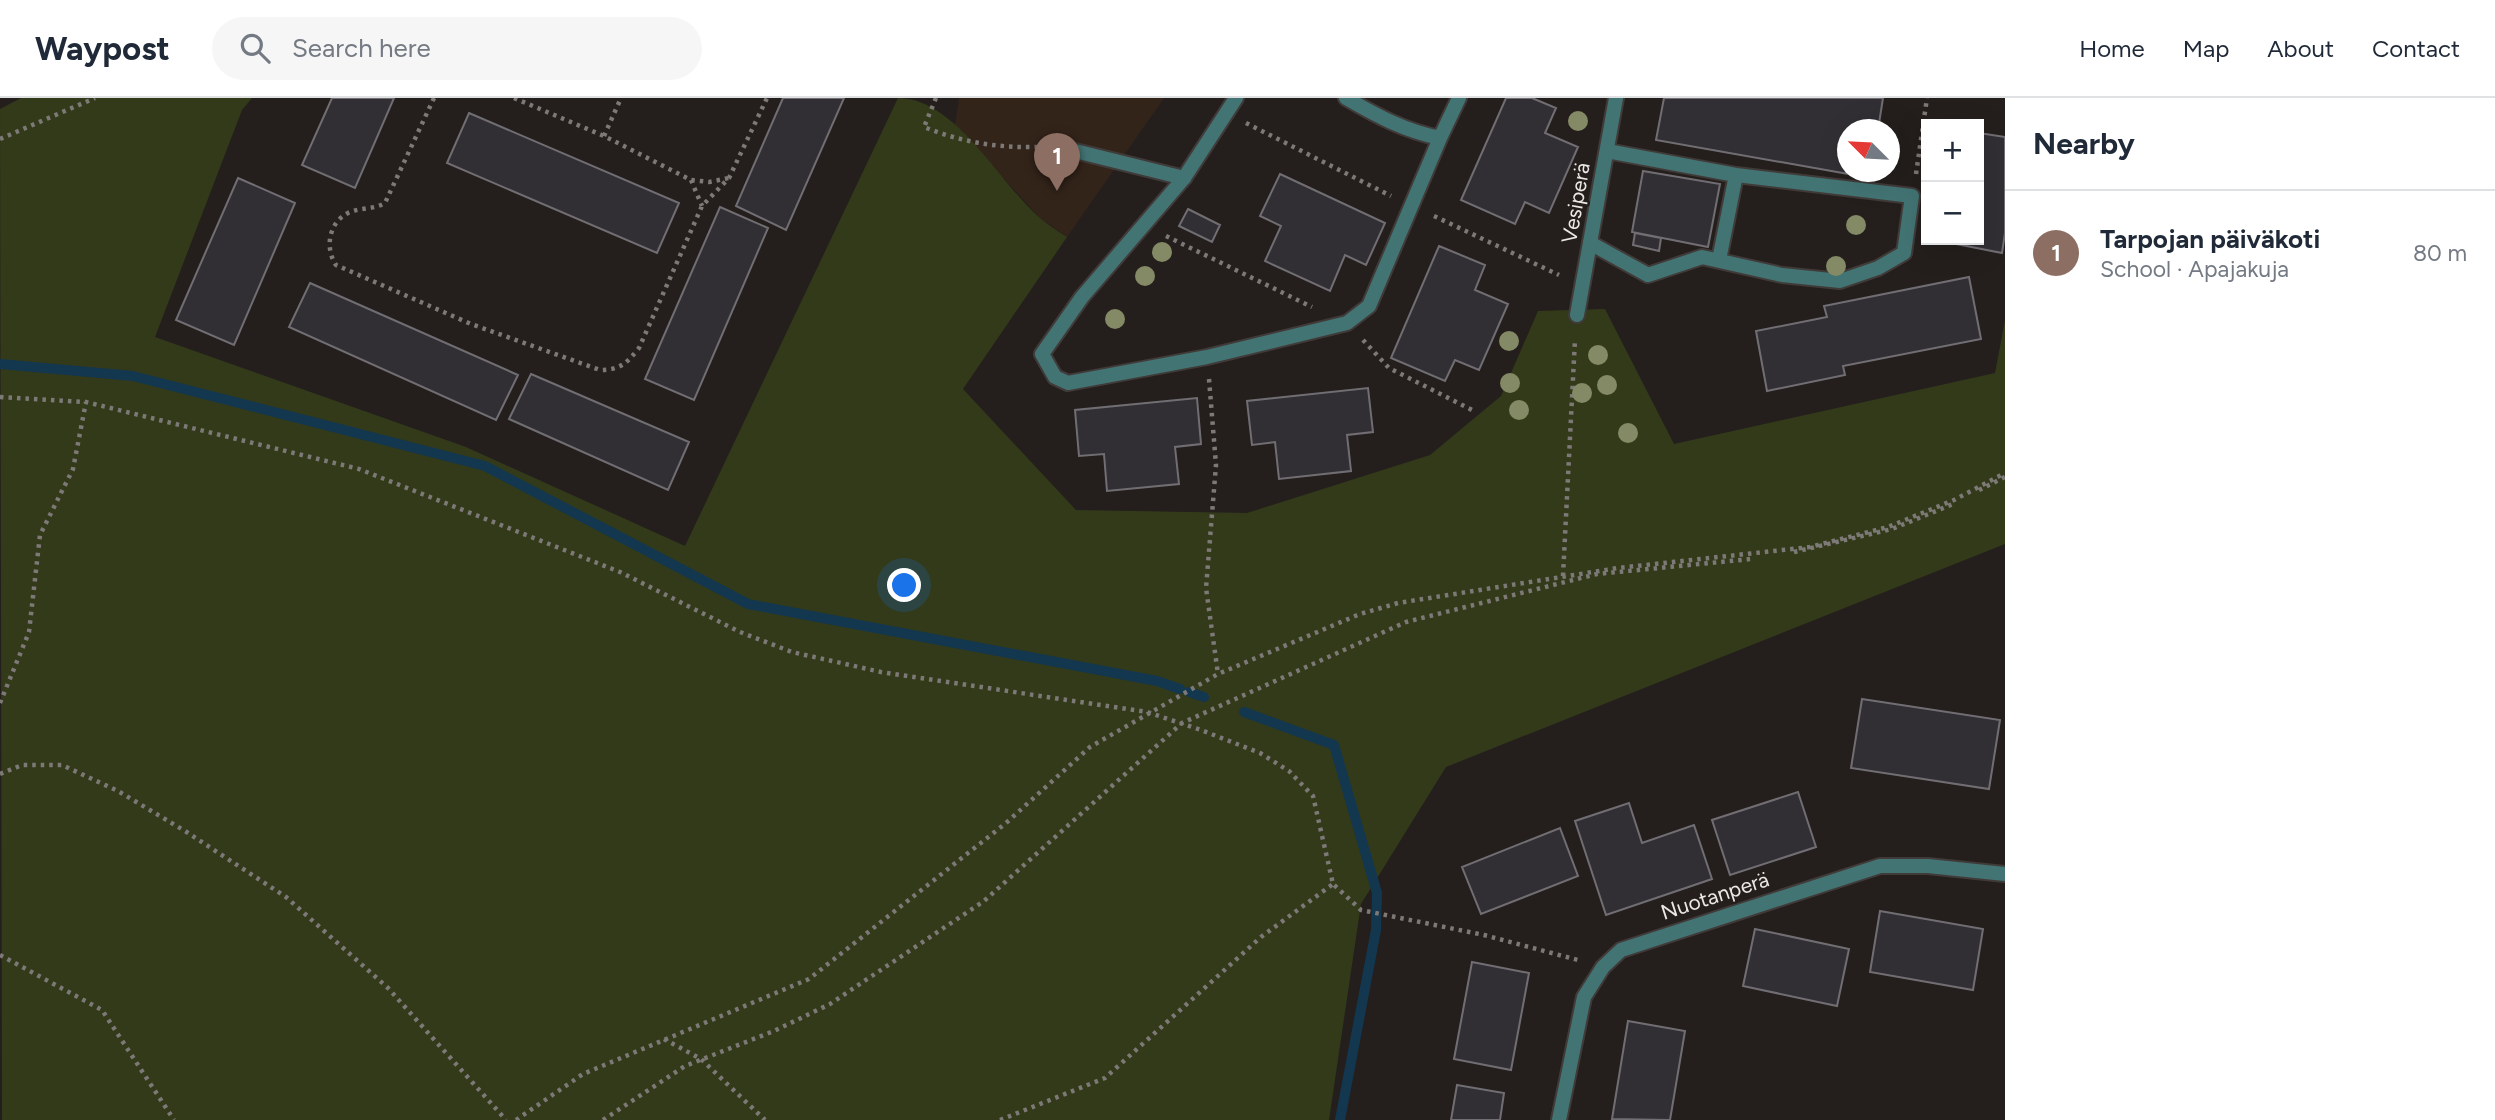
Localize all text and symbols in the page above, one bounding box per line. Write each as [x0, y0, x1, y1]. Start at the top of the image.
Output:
search box [212, 17, 702, 80]
text: Waypost [35, 29, 170, 68]
icon: search [236, 29, 274, 67]
text: Search here [292, 32, 431, 64]
text: Home [2079, 34, 2145, 63]
text: Map [2183, 34, 2229, 63]
text: About [2267, 34, 2334, 63]
text: Contact [2372, 34, 2460, 63]
north arrow [1837, 119, 1900, 182]
map controls [1921, 119, 1984, 245]
button: + [1921, 119, 1984, 182]
text: Nearby [2033, 125, 2135, 162]
pin: 1 [1034, 133, 1080, 191]
street label: Vesiperä [1556, 161, 1595, 245]
button: − [1921, 182, 1984, 245]
text: Tarpojan päiväkoti [2100, 223, 2320, 255]
text: 1 [2051, 239, 2061, 267]
text: 80 m [2413, 239, 2467, 267]
text: School · Apajakuja [2100, 255, 2289, 283]
your location [887, 568, 921, 602]
street label: Nuotanperä [1658, 866, 1772, 925]

